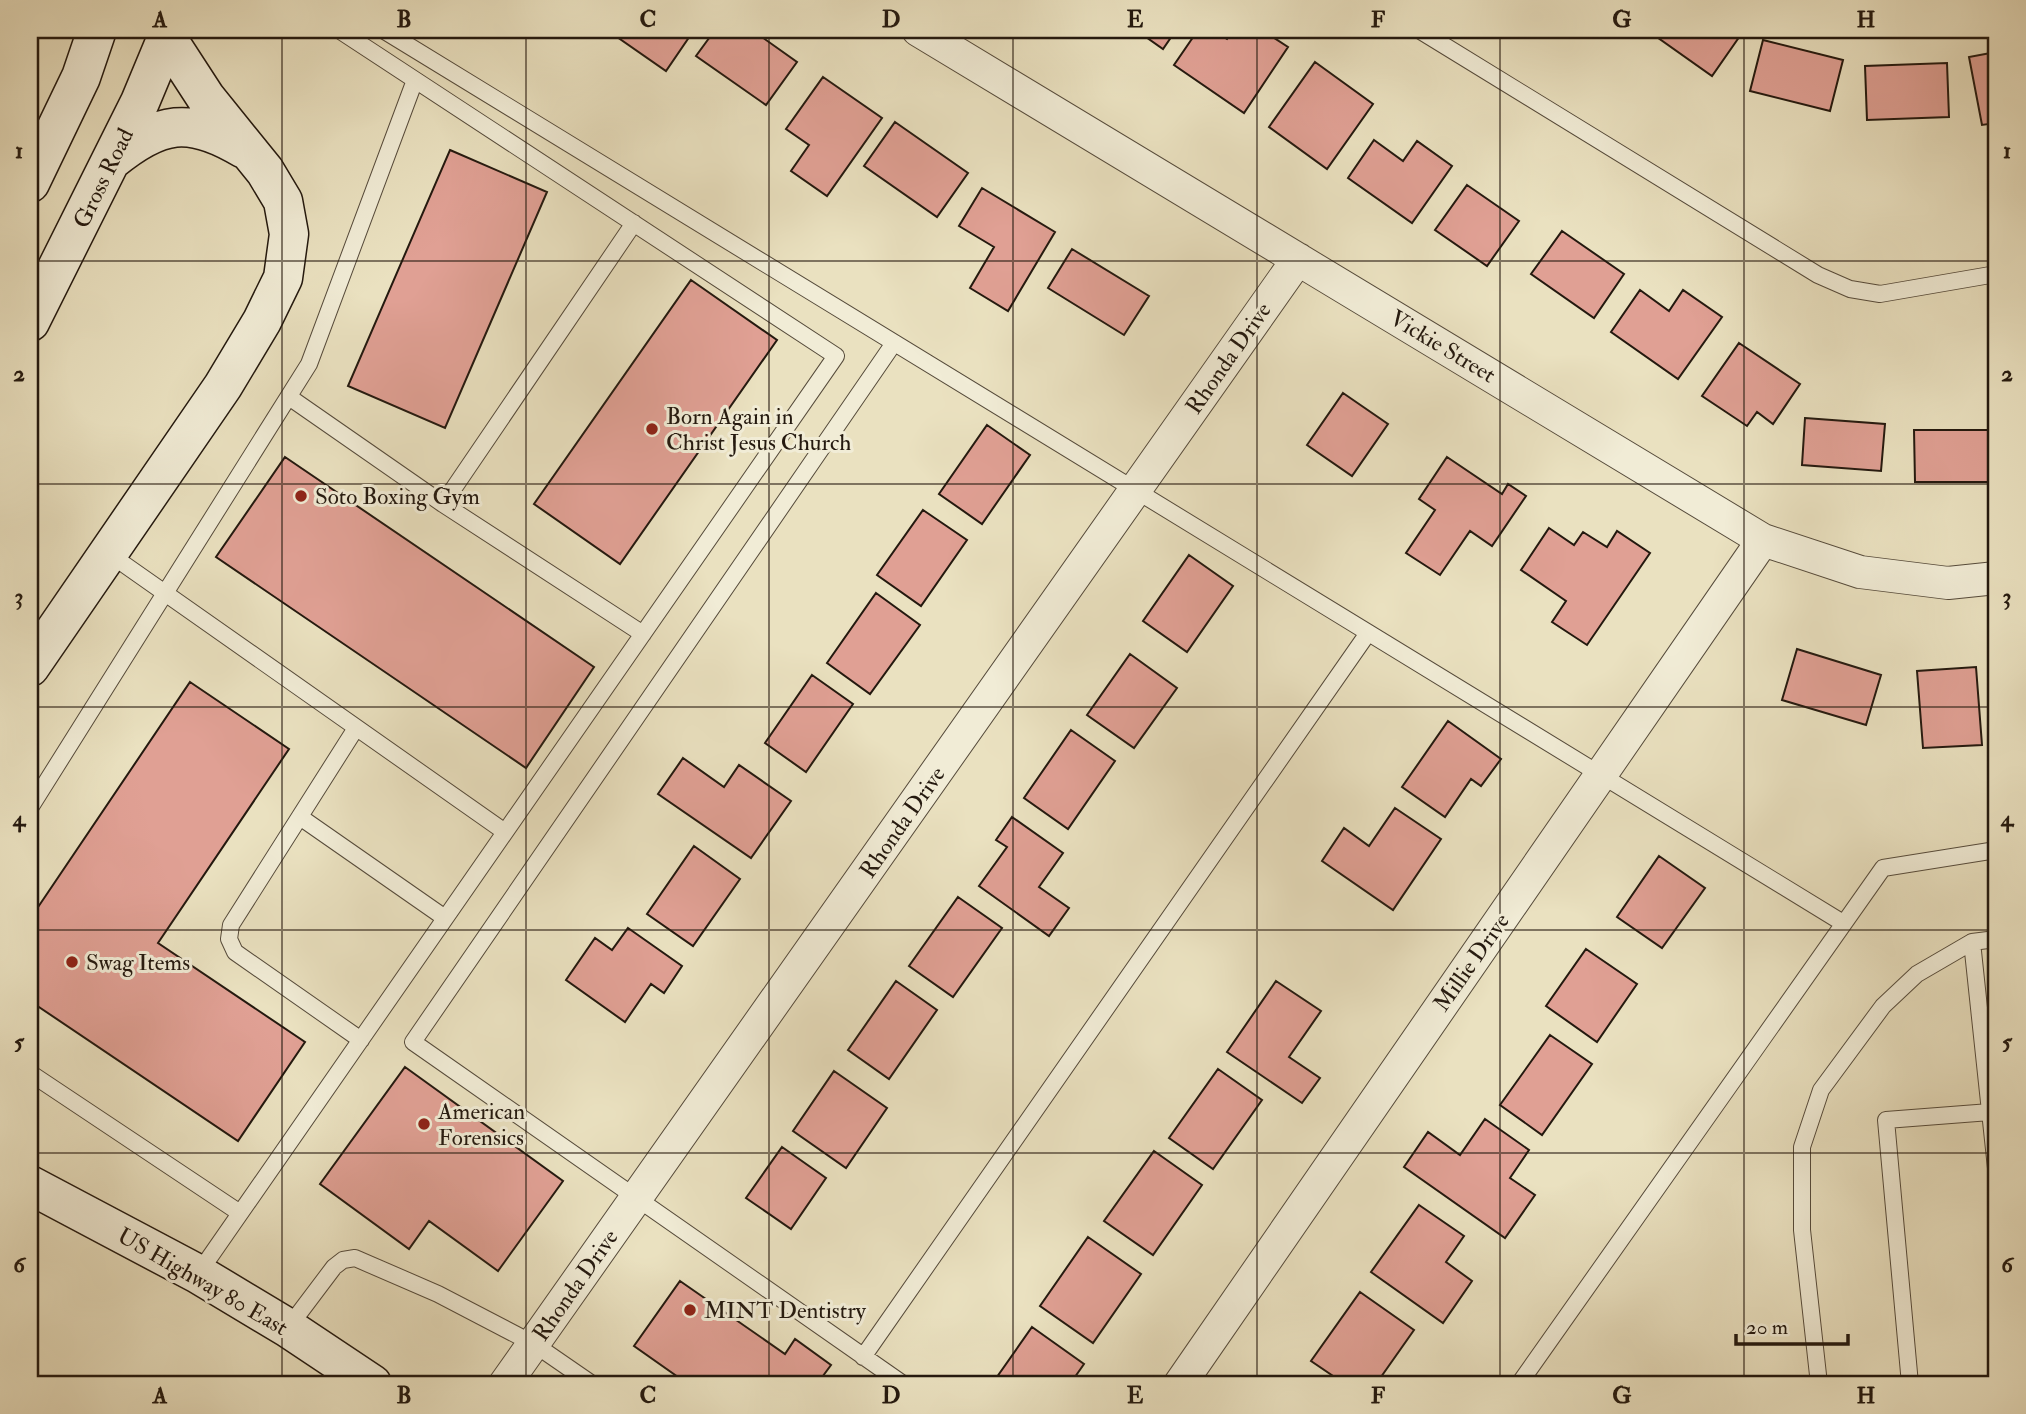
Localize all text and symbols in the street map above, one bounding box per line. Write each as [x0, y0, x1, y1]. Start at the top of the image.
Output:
text: A [152, 5, 168, 34]
text: B [396, 5, 412, 34]
text: C [640, 5, 656, 34]
text: D [882, 5, 900, 34]
text: E [1127, 5, 1144, 34]
text: F [1371, 5, 1386, 34]
text: G [1612, 5, 1632, 34]
text: H [1857, 5, 1876, 34]
street label: Gross Road [67, 124, 140, 233]
text: 1 [15, 136, 23, 165]
text: 1 [2003, 136, 2011, 165]
street label: Rhonda Drive [1179, 297, 1278, 420]
street label: Vickie Street [1385, 304, 1501, 389]
text: 2 [13, 359, 25, 388]
text: 2 [2001, 359, 2013, 388]
place label: Born Again in Christ Jesus Church [666, 402, 851, 457]
marker: Born Again in Christ Jesus Church [644, 421, 660, 437]
place label: Soto Boxing Gym [315, 482, 480, 511]
marker: Soto Boxing Gym [293, 488, 309, 504]
text: 3 [15, 582, 23, 611]
text: 3 [2003, 582, 2011, 611]
street label: Rhonda Drive [853, 761, 952, 884]
text: 4 [12, 804, 27, 833]
text: 4 [2000, 804, 2015, 833]
street label: Millie Drive [1427, 907, 1516, 1017]
place label: Swag Items [86, 948, 190, 977]
marker: Swag Items [64, 954, 80, 970]
text: 5 [14, 1027, 25, 1056]
text: 5 [2002, 1027, 2013, 1056]
place label: American Forensics [437, 1097, 525, 1152]
marker: American Forensics [416, 1116, 432, 1132]
street label: US Highway 80 East [112, 1221, 293, 1342]
street label: Rhonda Drive [526, 1224, 625, 1347]
text: 6 [13, 1250, 27, 1279]
text: 6 [2001, 1250, 2015, 1279]
place label: MINT Dentistry [704, 1296, 867, 1325]
marker: MINT Dentistry [682, 1302, 698, 1318]
scale bar [1736, 1302, 1848, 1346]
text: 20 m [1746, 1314, 1788, 1341]
text: A [152, 1381, 168, 1410]
text: B [396, 1381, 412, 1410]
text: C [640, 1381, 656, 1410]
text: D [882, 1381, 900, 1410]
text: E [1127, 1381, 1144, 1410]
text: F [1371, 1381, 1386, 1410]
text: G [1612, 1381, 1632, 1410]
text: H [1857, 1381, 1876, 1410]

